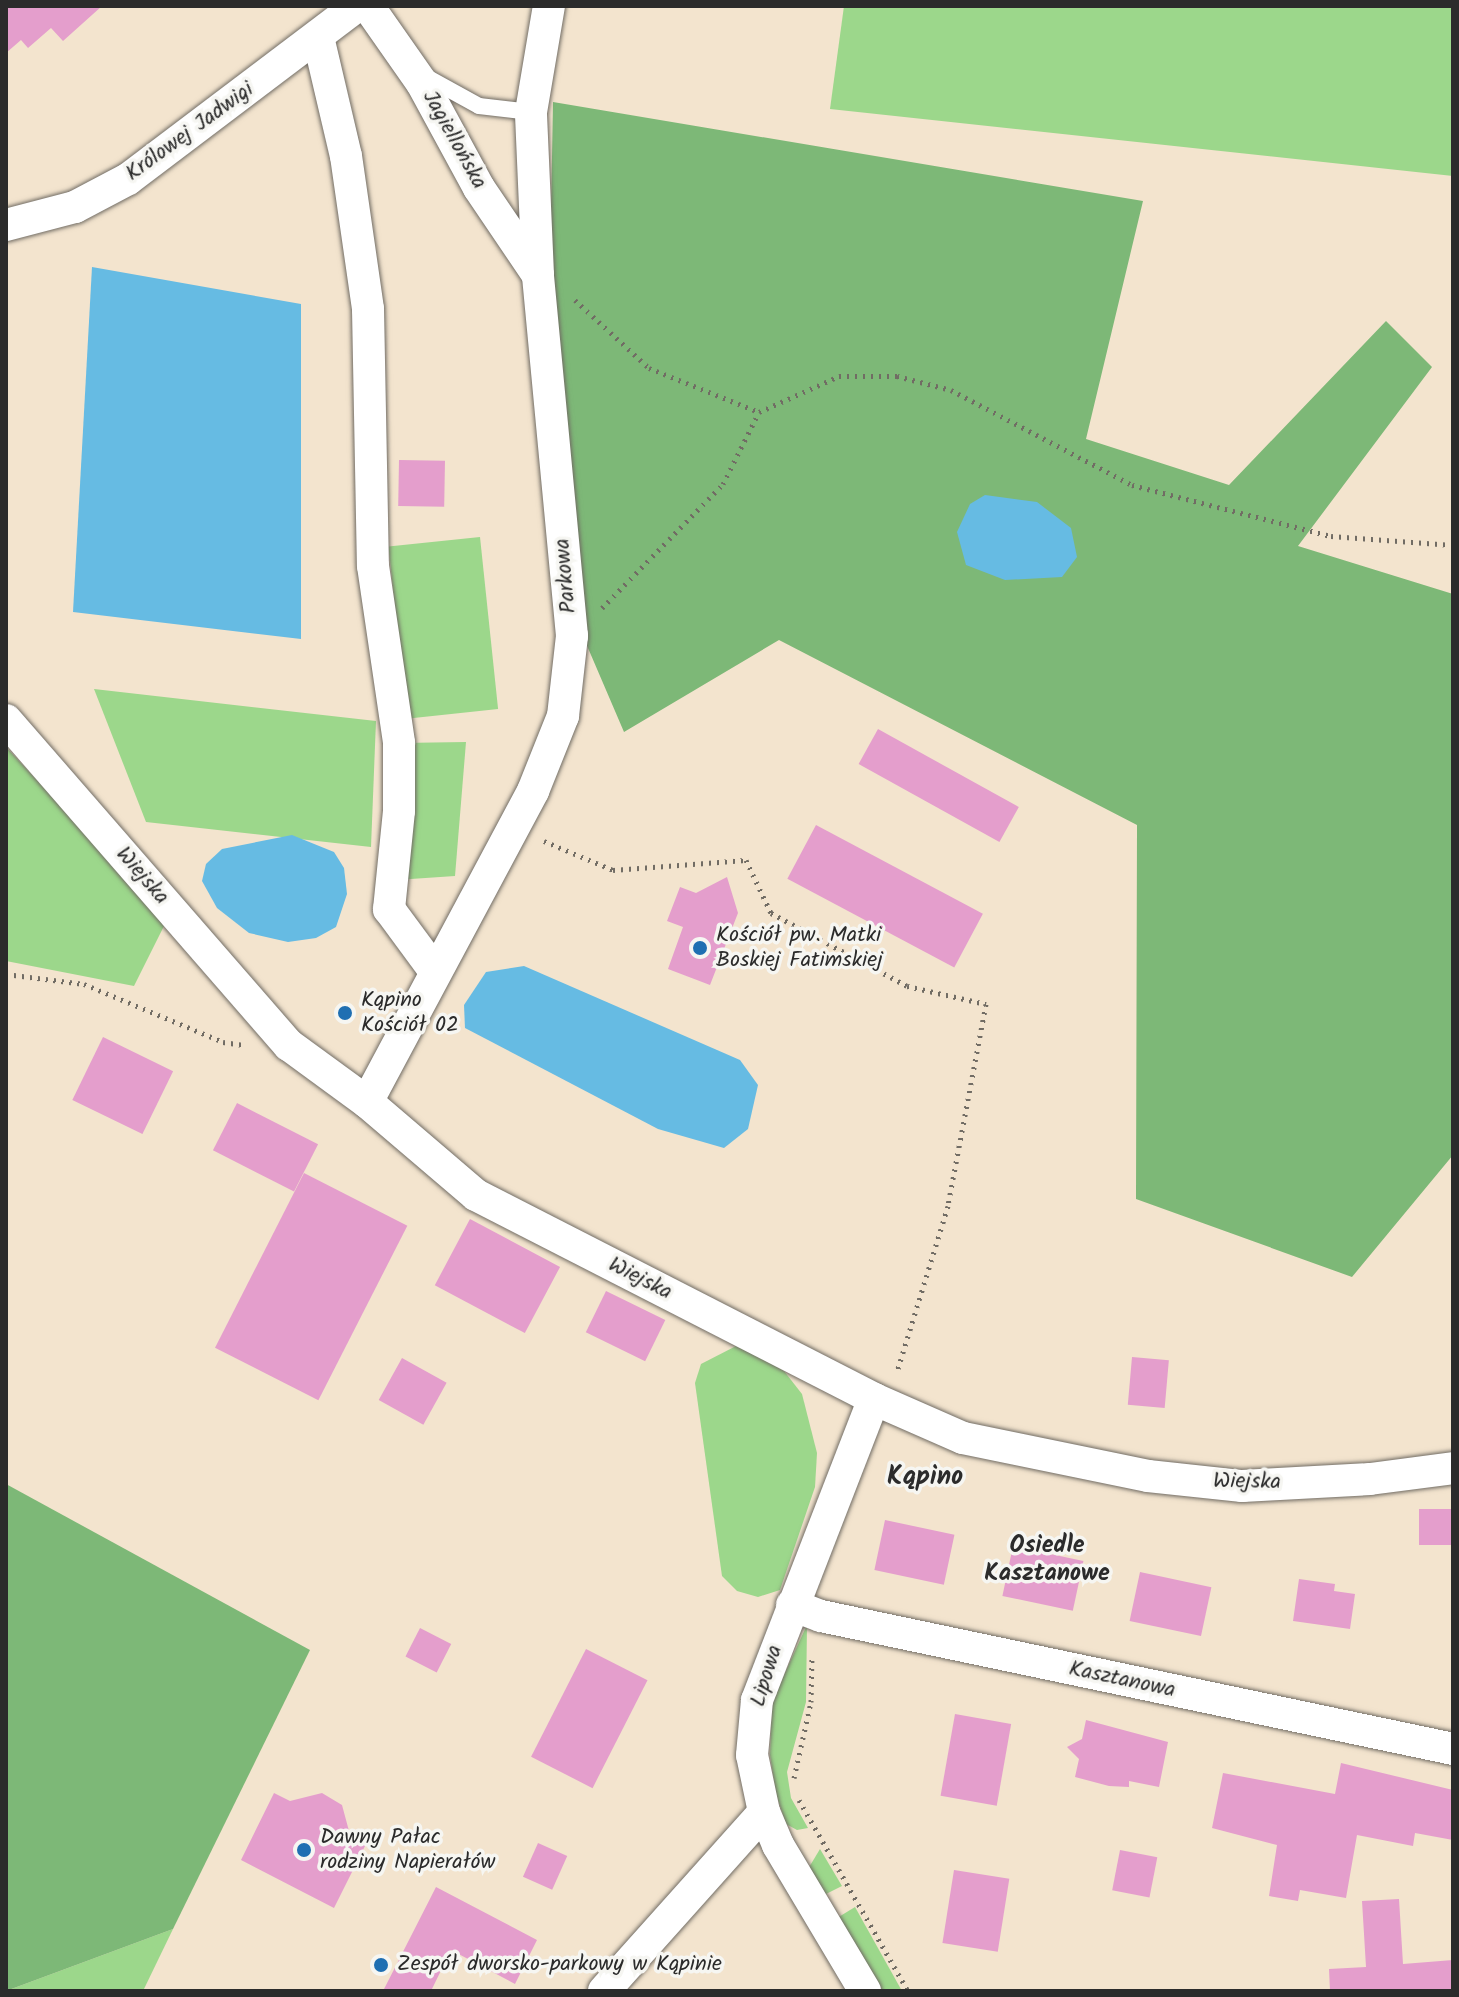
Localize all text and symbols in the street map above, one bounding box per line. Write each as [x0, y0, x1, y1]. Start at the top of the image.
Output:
street label: Królowej Jadwigi [121, 77, 259, 187]
street label: Jagiellońska [416, 86, 492, 194]
street label: Parkowa [550, 538, 582, 614]
street label: Wiejska [110, 842, 174, 910]
place label: Kościół pw. Matki Boskiej Fatimskiej [716, 922, 883, 974]
marker: Kościół pw. Matki Boskiej Fatimskiej [691, 939, 709, 957]
place label: Kąpino Kościół 02 [361, 987, 459, 1038]
marker: Kąpino Kościół 02 [336, 1004, 354, 1022]
street label: Wiejska [604, 1252, 676, 1306]
district label: Kąpino [887, 1462, 963, 1494]
street label: Wiejska [1213, 1468, 1281, 1496]
district label: Osiedle Kasztanowe [984, 1532, 1110, 1588]
street label: Lipowa [745, 1642, 789, 1710]
street label: Kasztanowa [1066, 1656, 1178, 1704]
place label: Dawny Pałac rodziny Napierałów [320, 1824, 495, 1876]
marker: Dawny Pałac rodziny Napierałów [295, 1841, 313, 1859]
place label: Zespół dworsko-parkowy w Kąpinie [397, 1952, 722, 1978]
marker: Zespół dworsko-parkowy w Kąpinie [372, 1956, 390, 1974]

